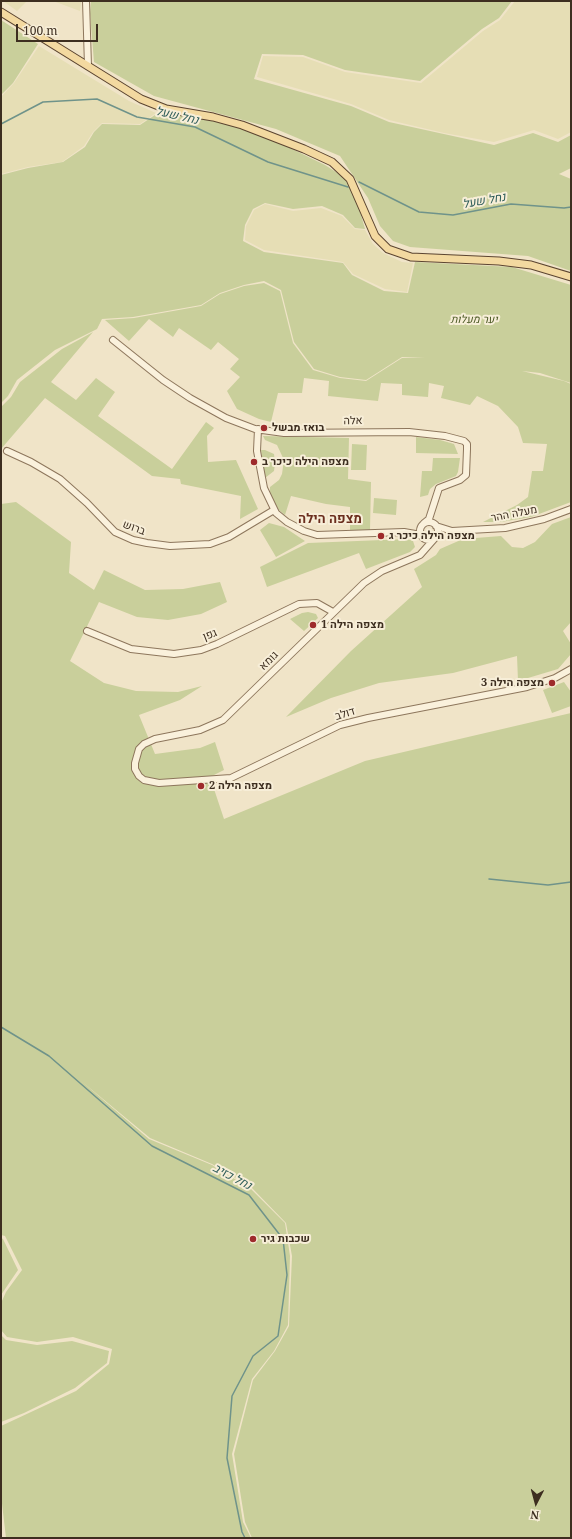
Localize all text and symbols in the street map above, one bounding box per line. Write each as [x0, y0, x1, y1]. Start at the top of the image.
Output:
scale bar [18, 16, 100, 42]
text: 100 m [23, 22, 58, 39]
water label: נחל שעל [154, 104, 200, 128]
water label: נחל שעל [461, 190, 507, 212]
park label: יער מעלות [450, 313, 498, 327]
street label: אלה [343, 414, 363, 428]
place label: בואז מבשל [272, 421, 325, 435]
marker: בואז מבשל [259, 423, 269, 433]
place label: מצפה הילה כיכר ב [262, 455, 349, 469]
marker: מצפה הילה כיכר ב [249, 457, 259, 467]
street label: מעלה ההר [490, 503, 538, 525]
district label: מצפה הילה [298, 511, 362, 527]
street label: ברוש [121, 518, 147, 538]
place label: מצפה הילה כיכר ג [389, 529, 475, 543]
marker: מצפה הילה כיכר ג [376, 531, 386, 541]
place label: מצפה הילה 1 [321, 618, 384, 632]
marker: מצפה הילה 1 [308, 620, 318, 630]
street label: גפן [201, 626, 219, 644]
street label: גומא [257, 649, 281, 673]
place label: מצפה הילה 3 [481, 676, 544, 690]
marker: מצפה הילה 3 [547, 678, 557, 688]
street label: דולב [333, 705, 357, 723]
place label: מצפה הילה 2 [209, 779, 272, 793]
marker: מצפה הילה 2 [196, 781, 206, 791]
water label: נחל כזיב [210, 1161, 254, 1193]
place label: שכבות גיר [261, 1232, 310, 1246]
marker: שכבות גיר [248, 1234, 258, 1244]
north arrow [516, 1483, 556, 1523]
text: N [530, 1508, 540, 1523]

